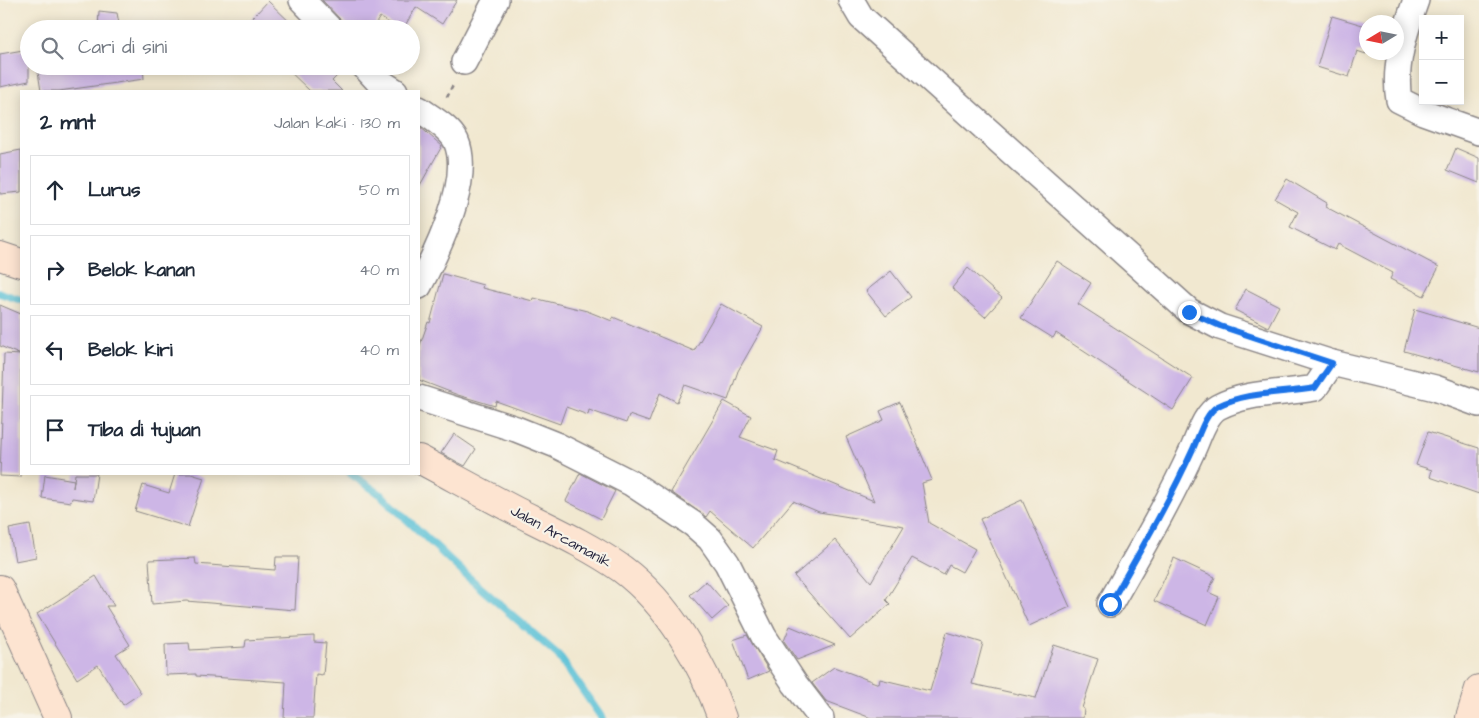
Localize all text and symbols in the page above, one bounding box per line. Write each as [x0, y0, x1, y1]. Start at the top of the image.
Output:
north arrow [1359, 15, 1404, 60]
map controls [1419, 15, 1464, 105]
button: + [1419, 15, 1464, 60]
search box [20, 20, 420, 75]
icon: search [38, 34, 66, 62]
text: Cari di sini [78, 34, 167, 61]
button: − [1419, 60, 1464, 105]
text: 2 mnt [40, 108, 96, 137]
text: Jalan kaki · 130 m [274, 112, 400, 134]
icon: ahead [41, 176, 69, 204]
text: Lurus [88, 177, 140, 204]
text: 50 m [359, 179, 399, 201]
icon: right [41, 256, 69, 284]
text: Belok kanan [88, 257, 195, 284]
text: 40 m [359, 259, 399, 281]
route end [1178, 301, 1201, 324]
icon: left [41, 336, 69, 364]
text: Belok kiri [88, 337, 173, 364]
text: 40 m [359, 339, 399, 361]
icon: arrive [41, 416, 69, 444]
text: Tiba di tujuan [88, 417, 200, 444]
street label: Jalan Arcamanik [507, 500, 615, 573]
route start [1099, 593, 1122, 616]

